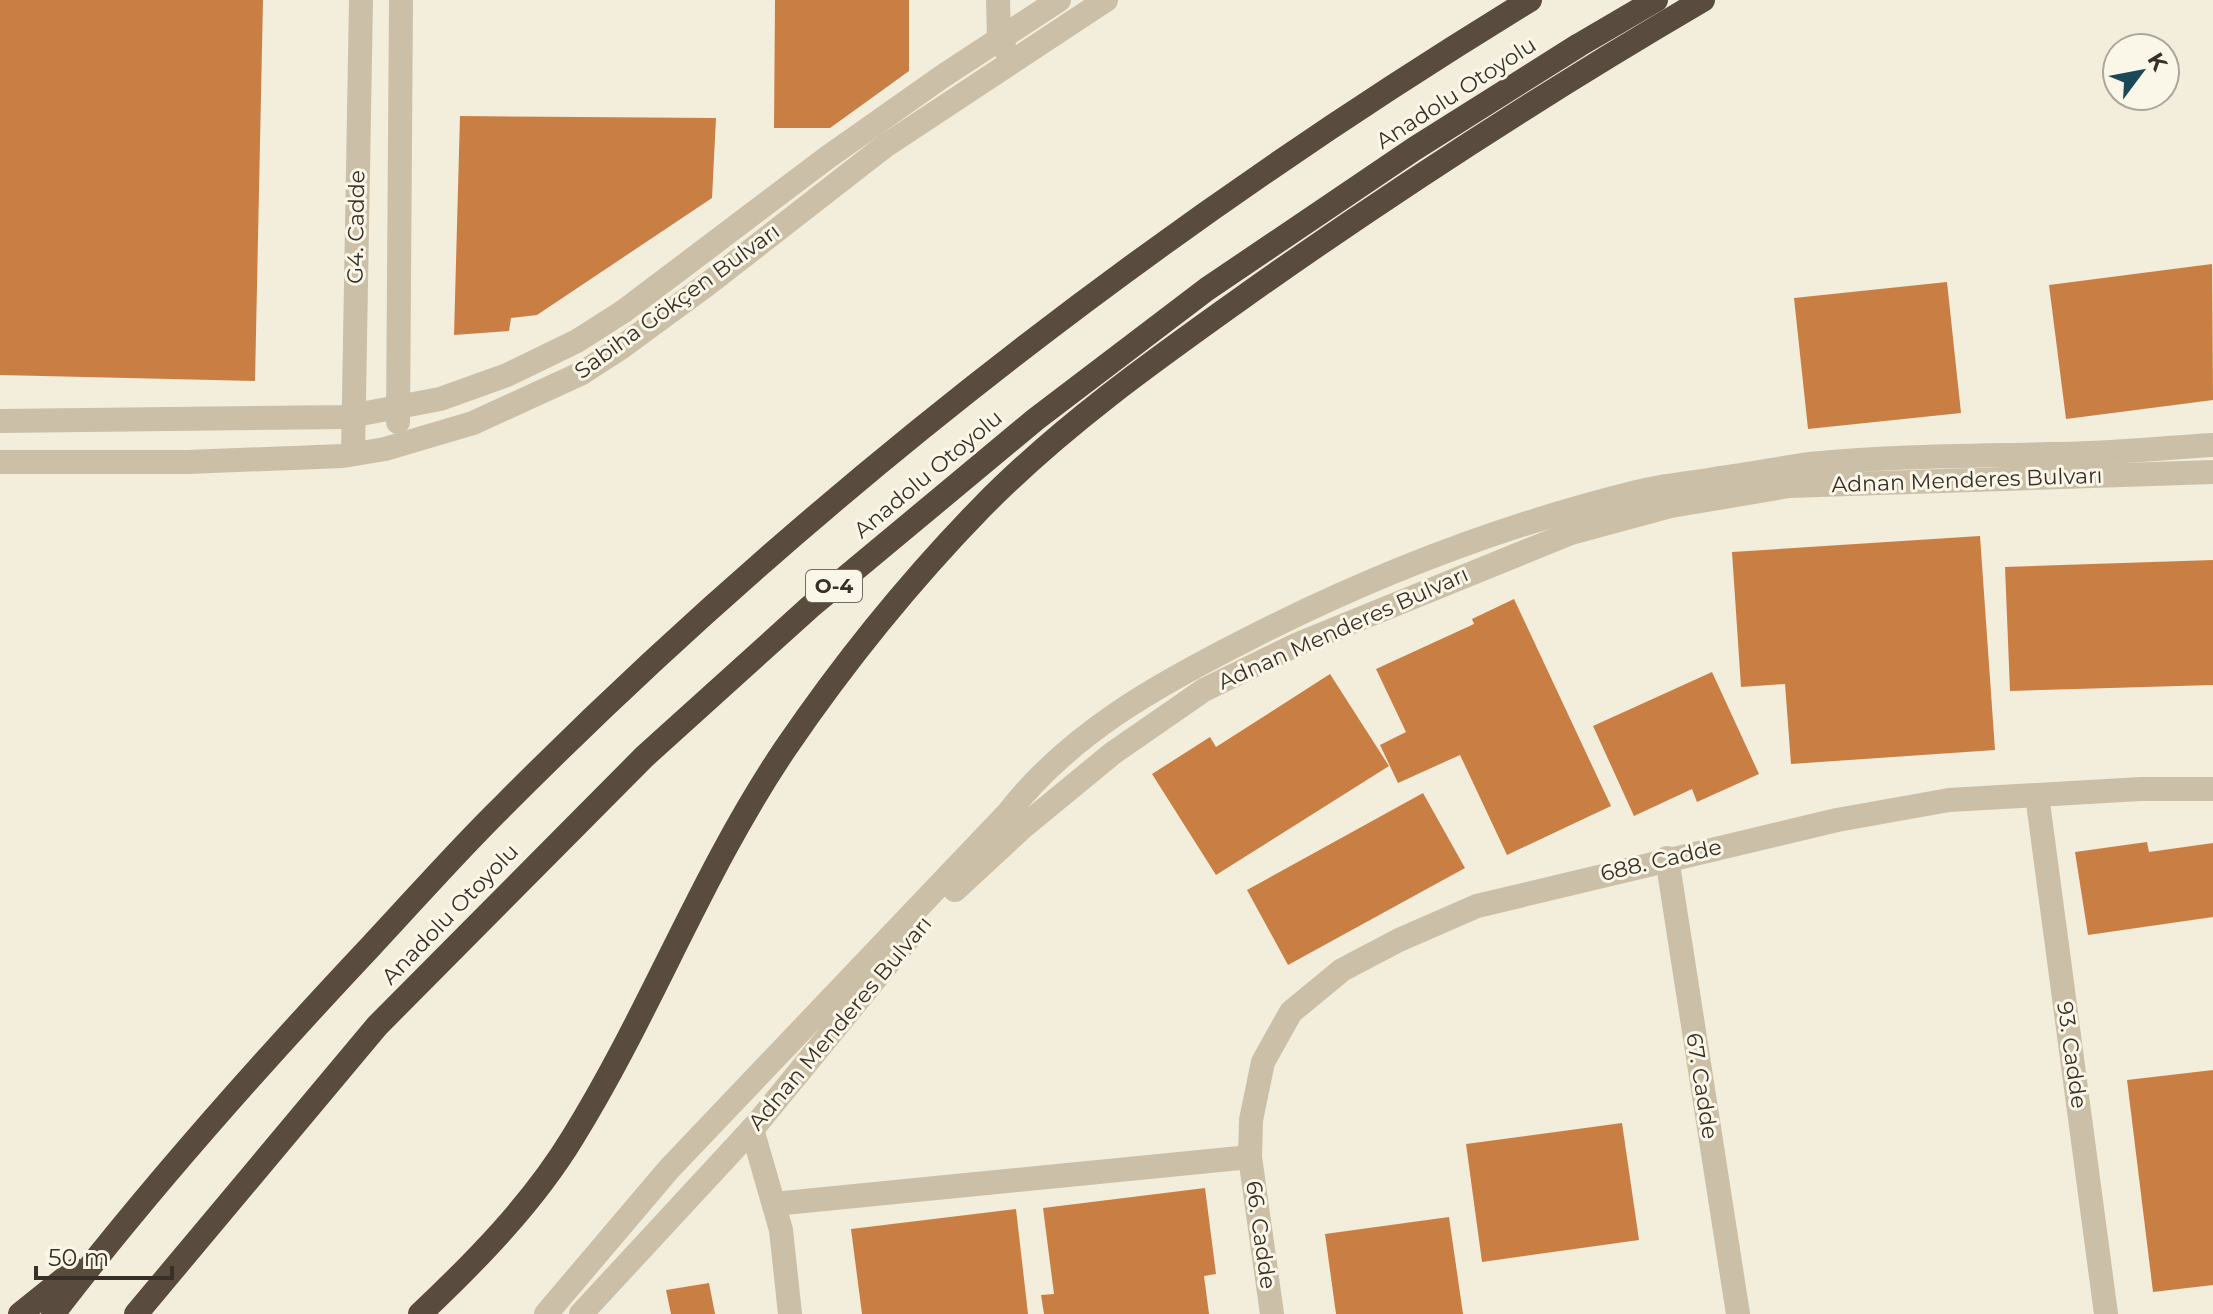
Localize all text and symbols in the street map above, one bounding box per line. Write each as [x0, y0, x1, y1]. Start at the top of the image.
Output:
street label: Anadolu Otoyolu [1371, 31, 1541, 155]
north arrow [2101, 32, 2181, 112]
text: K [2142, 48, 2174, 76]
street label: G4. Cadde [342, 170, 370, 284]
street label: Sabiha Gökçen Bulvarı [569, 218, 785, 384]
street label: Anadolu Otoyolu [848, 404, 1008, 544]
street label: Adnan Menderes Bulvarı [1831, 462, 2103, 498]
street label: Adnan Menderes Bulvarı [1214, 561, 1472, 695]
road number: O-4 [806, 570, 862, 602]
street label: 688. Cadde [1598, 833, 1724, 887]
street label: Anadolu Otoyolu [376, 838, 524, 990]
street label: Adnan Menderes Bulvarı [743, 910, 937, 1136]
street label: 93. Cadde [2051, 1000, 2093, 1110]
street label: 67. Cadde [1680, 1031, 1724, 1141]
street label: 66. Cadde [1240, 1179, 1282, 1291]
scale bar [36, 1230, 172, 1280]
text: 50 m [48, 1243, 109, 1272]

